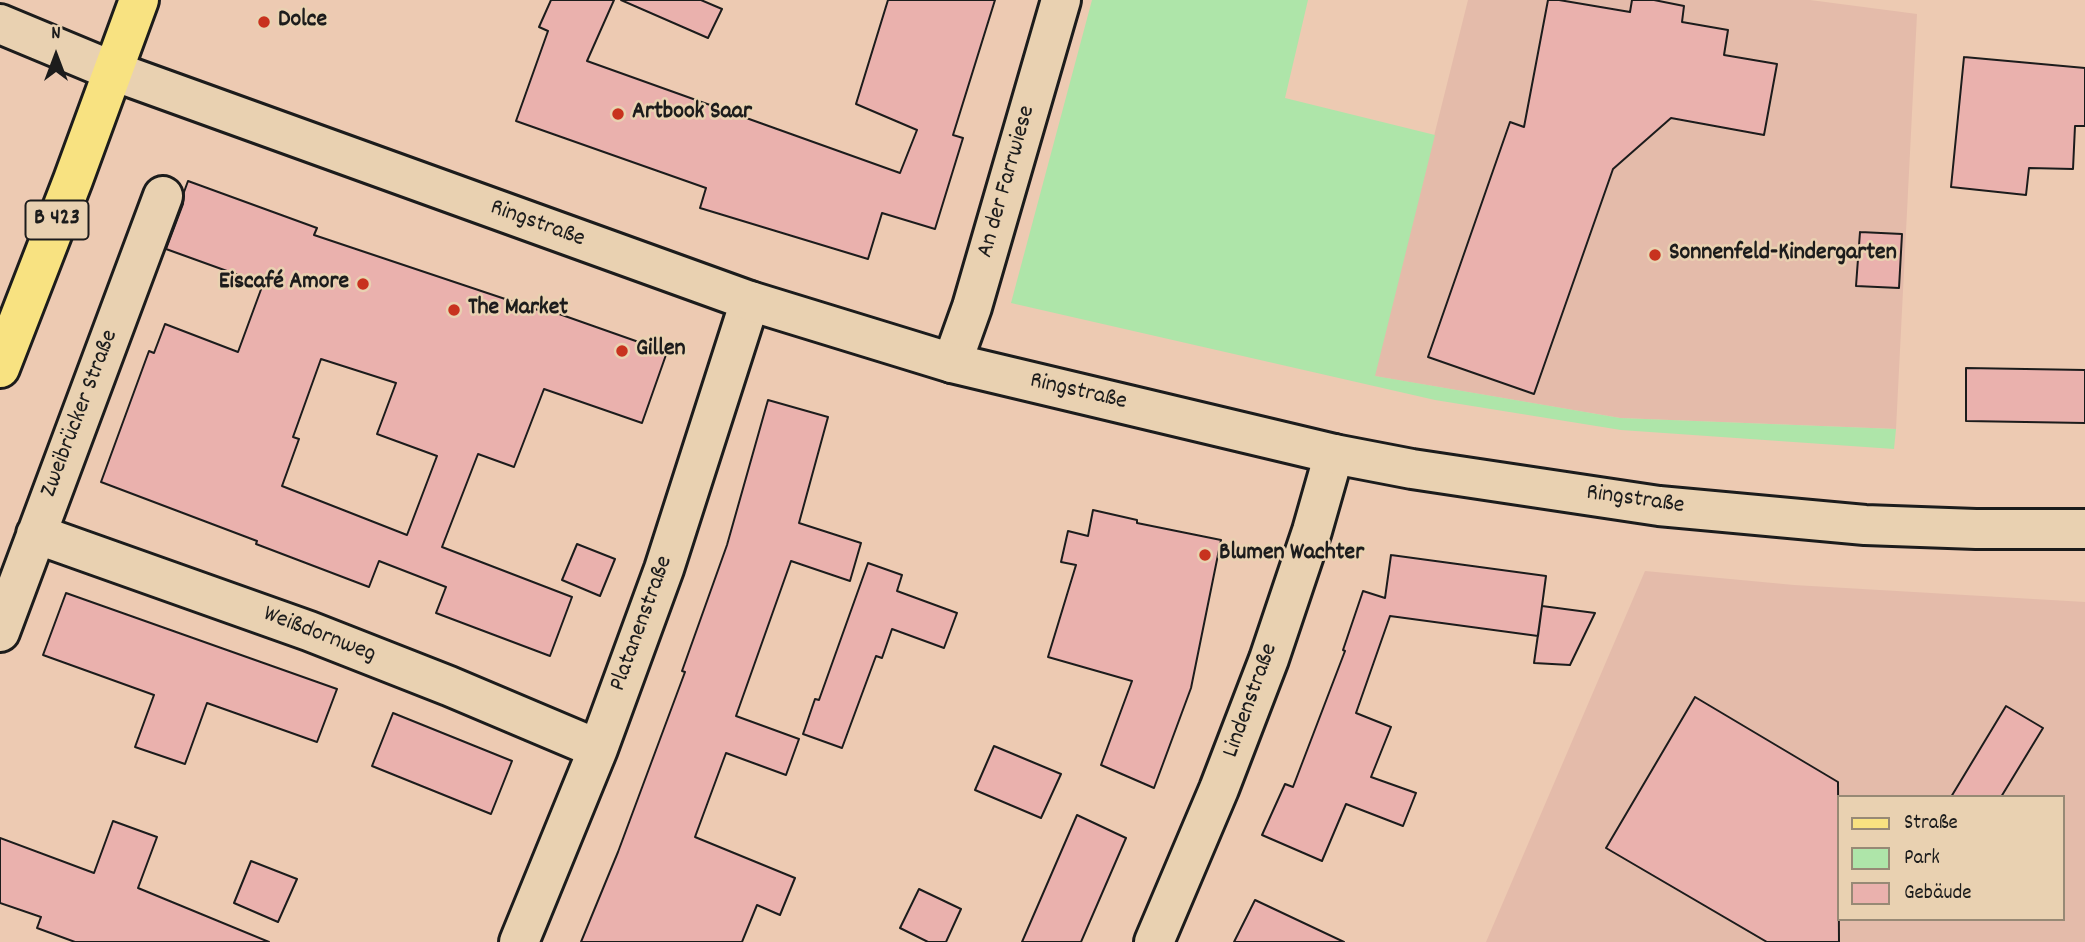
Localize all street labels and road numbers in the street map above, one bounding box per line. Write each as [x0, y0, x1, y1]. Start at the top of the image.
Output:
street label: An der Farrwiese [973, 103, 1043, 261]
street label: Ringstraße [486, 195, 588, 255]
road number: B 423 [25, 200, 88, 240]
street label: Zweibrücker Straße [36, 326, 126, 502]
street label: Ringstraße [1027, 368, 1129, 418]
street label: Ringstraße [1584, 480, 1686, 522]
street label: Platanenstraße [605, 552, 681, 696]
street label: Weißdornweg [258, 601, 380, 671]
street label: Lindenstraße [1218, 640, 1286, 762]

